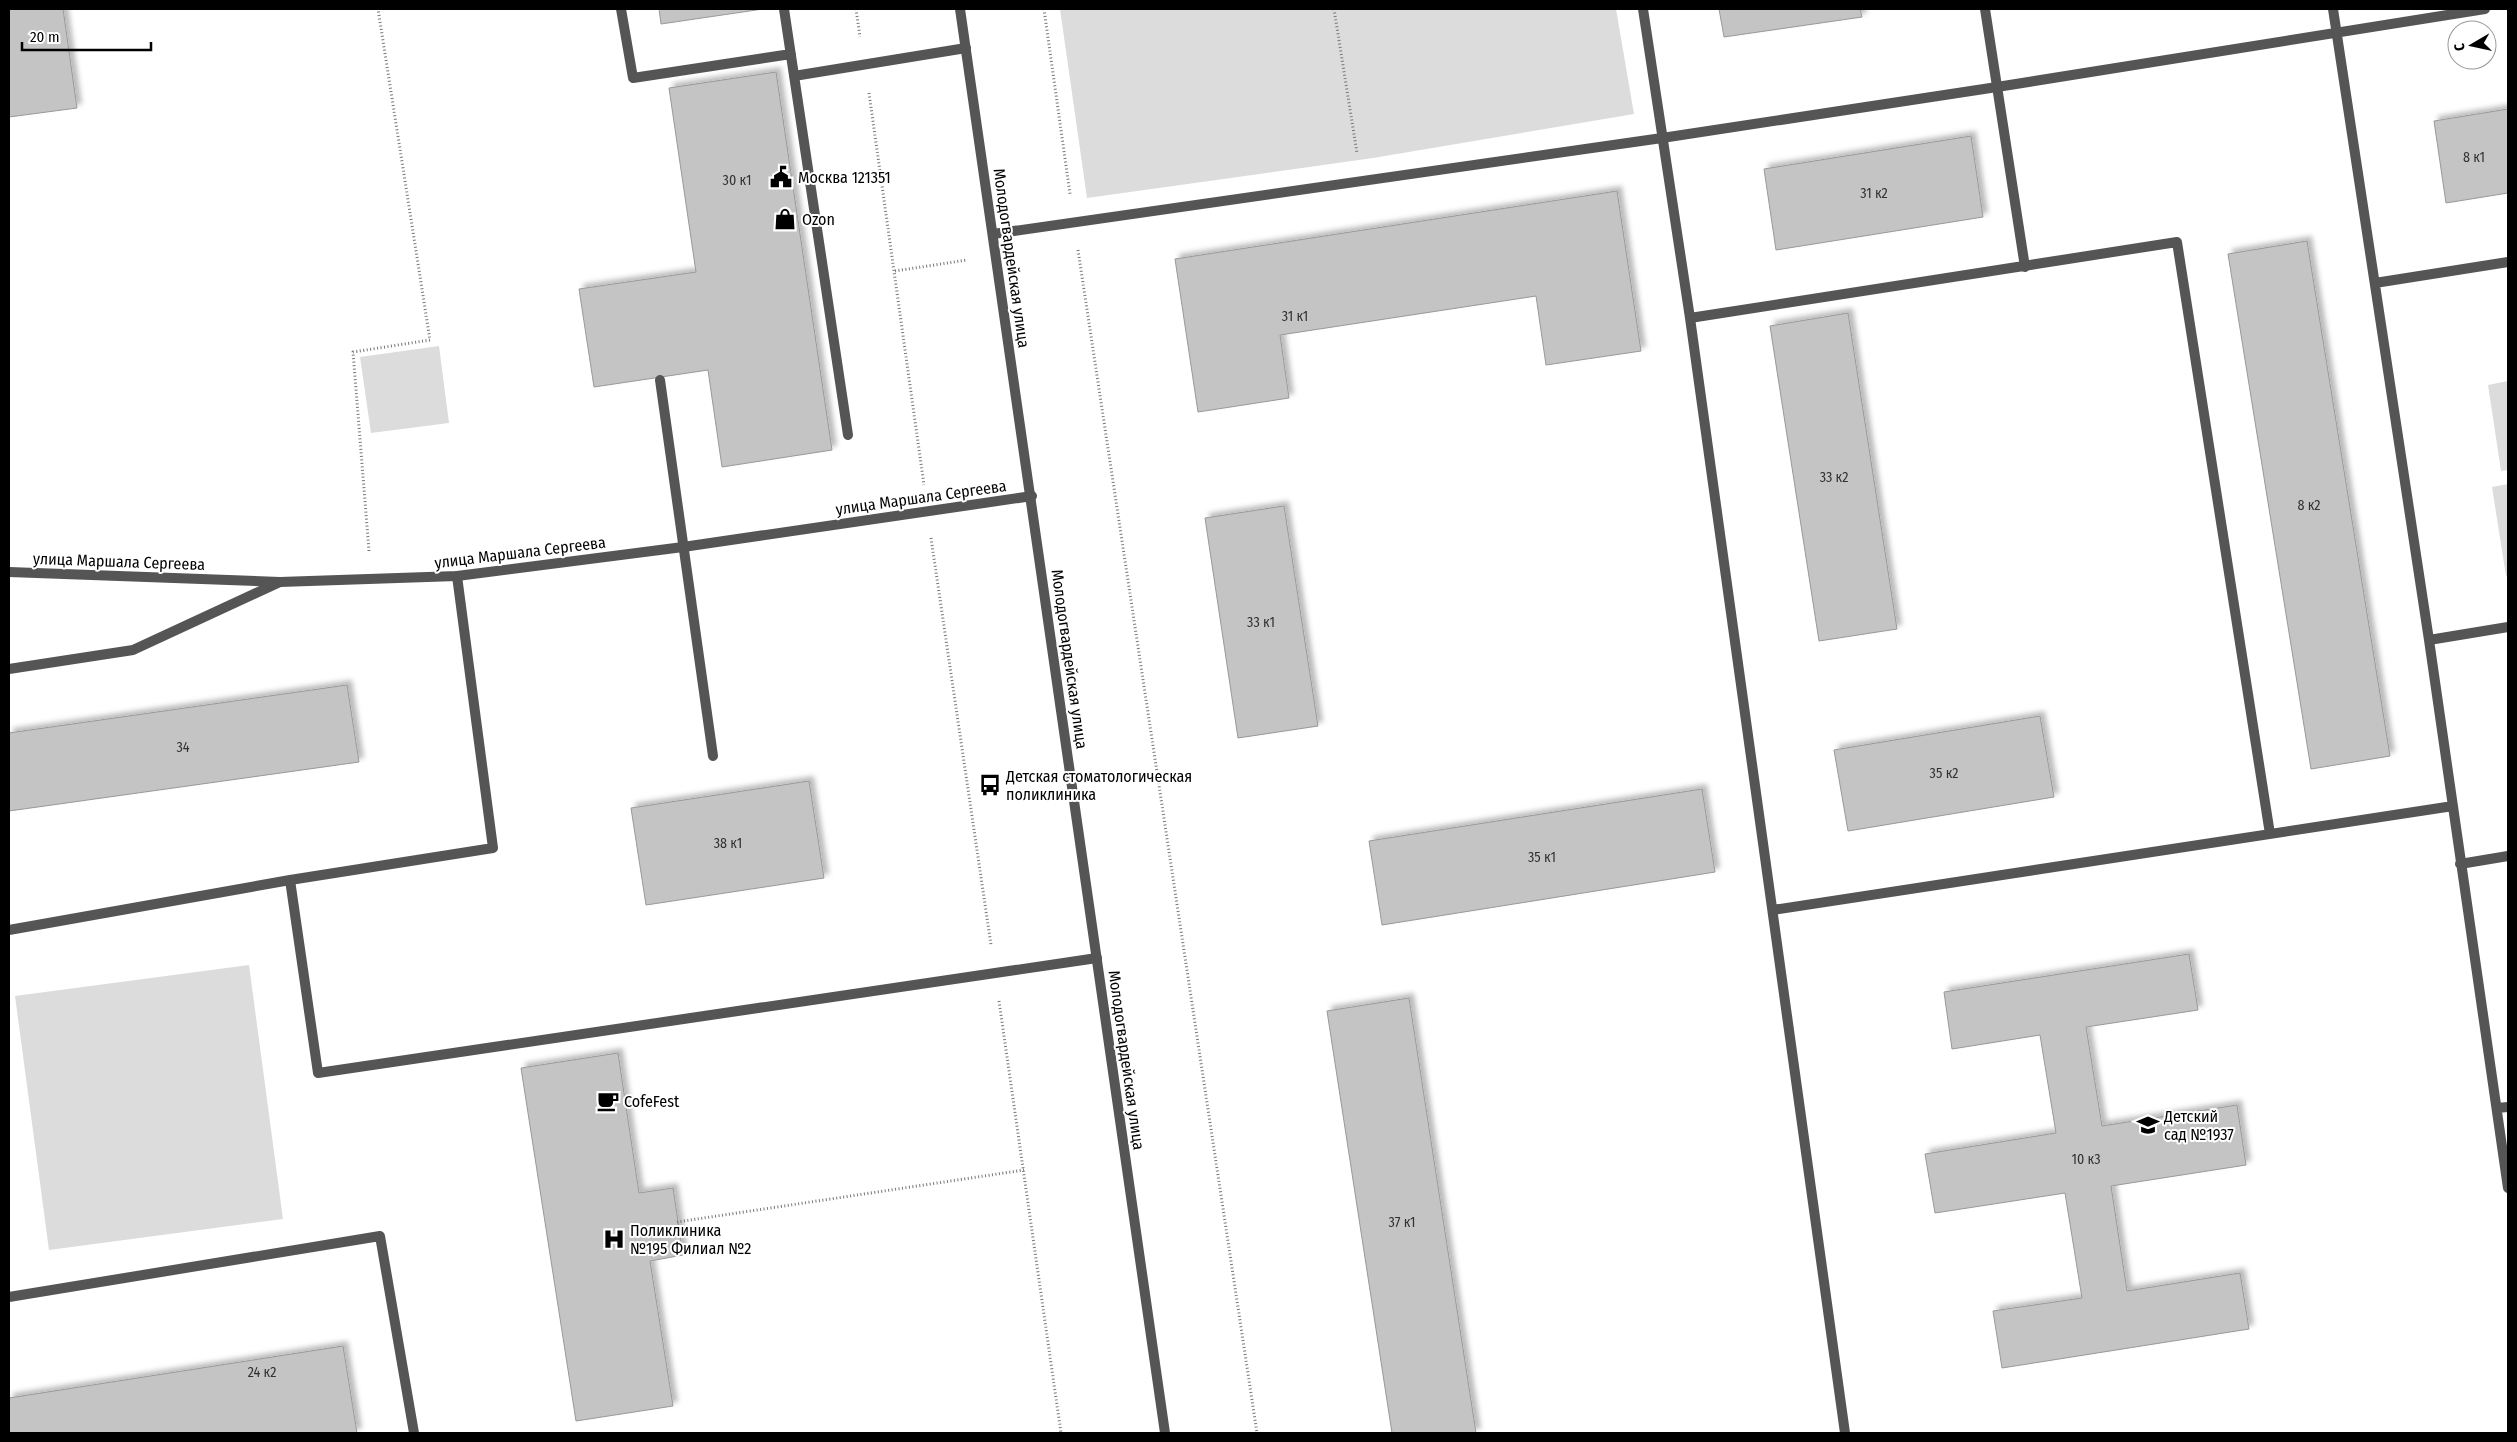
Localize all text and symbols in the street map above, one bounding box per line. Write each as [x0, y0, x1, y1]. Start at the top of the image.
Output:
scale bar [22, 20, 151, 52]
north arrow [2447, 20, 2497, 70]
text: 20 m [30, 28, 60, 46]
text: С [2451, 41, 2469, 52]
house number: 8 к1 [2463, 149, 2485, 166]
public building icon: Москва 121351 [768, 164, 794, 190]
street label: Молодогвардейская улица [989, 167, 1034, 349]
place label: Москва 121351 [798, 168, 891, 187]
house number: 30 к1 [723, 172, 751, 189]
house number: 31 к2 [1860, 185, 1888, 202]
shop icon: Ozon [772, 206, 798, 232]
place label: Ozon [802, 210, 835, 229]
house number: 31 к1 [1282, 308, 1308, 325]
house number: 33 к2 [1820, 469, 1848, 486]
street label: улица Маршала Сергеева [834, 476, 1008, 519]
house number: 8 к2 [2297, 497, 2321, 514]
street label: улица Маршала Сергеева [433, 533, 607, 572]
street label: улица Маршала Сергеева [33, 549, 206, 574]
street label: Молодогвардейская улица [1047, 568, 1092, 750]
house number: 33 к1 [1247, 614, 1275, 631]
house number: 34 [176, 739, 190, 756]
house number: 35 к2 [1930, 765, 1958, 782]
place label: Детская стоматологическая поликлиника [1005, 767, 1192, 804]
bus stop icon: Детская стоматологическая поликлиника [977, 772, 1003, 798]
house number: 38 к1 [714, 835, 742, 852]
house number: 35 к1 [1528, 849, 1556, 866]
street label: Молодогвардейская улица [1104, 969, 1149, 1151]
cafe icon: CofeFest [595, 1088, 621, 1114]
place label: CofeFest [624, 1092, 680, 1111]
place label: Детский сад №1937 [2163, 1107, 2234, 1144]
school or university icon: Детский сад №1937 [2135, 1112, 2161, 1138]
house number: 10 к3 [2072, 1151, 2100, 1168]
house number: 37 к1 [1388, 1214, 1416, 1231]
place label: Поликлиника №195 Филиал №2 [630, 1221, 751, 1258]
hospital icon: Поликлиника №195 Филиал №2 [601, 1226, 627, 1252]
house number: 24 к2 [248, 1364, 276, 1381]

